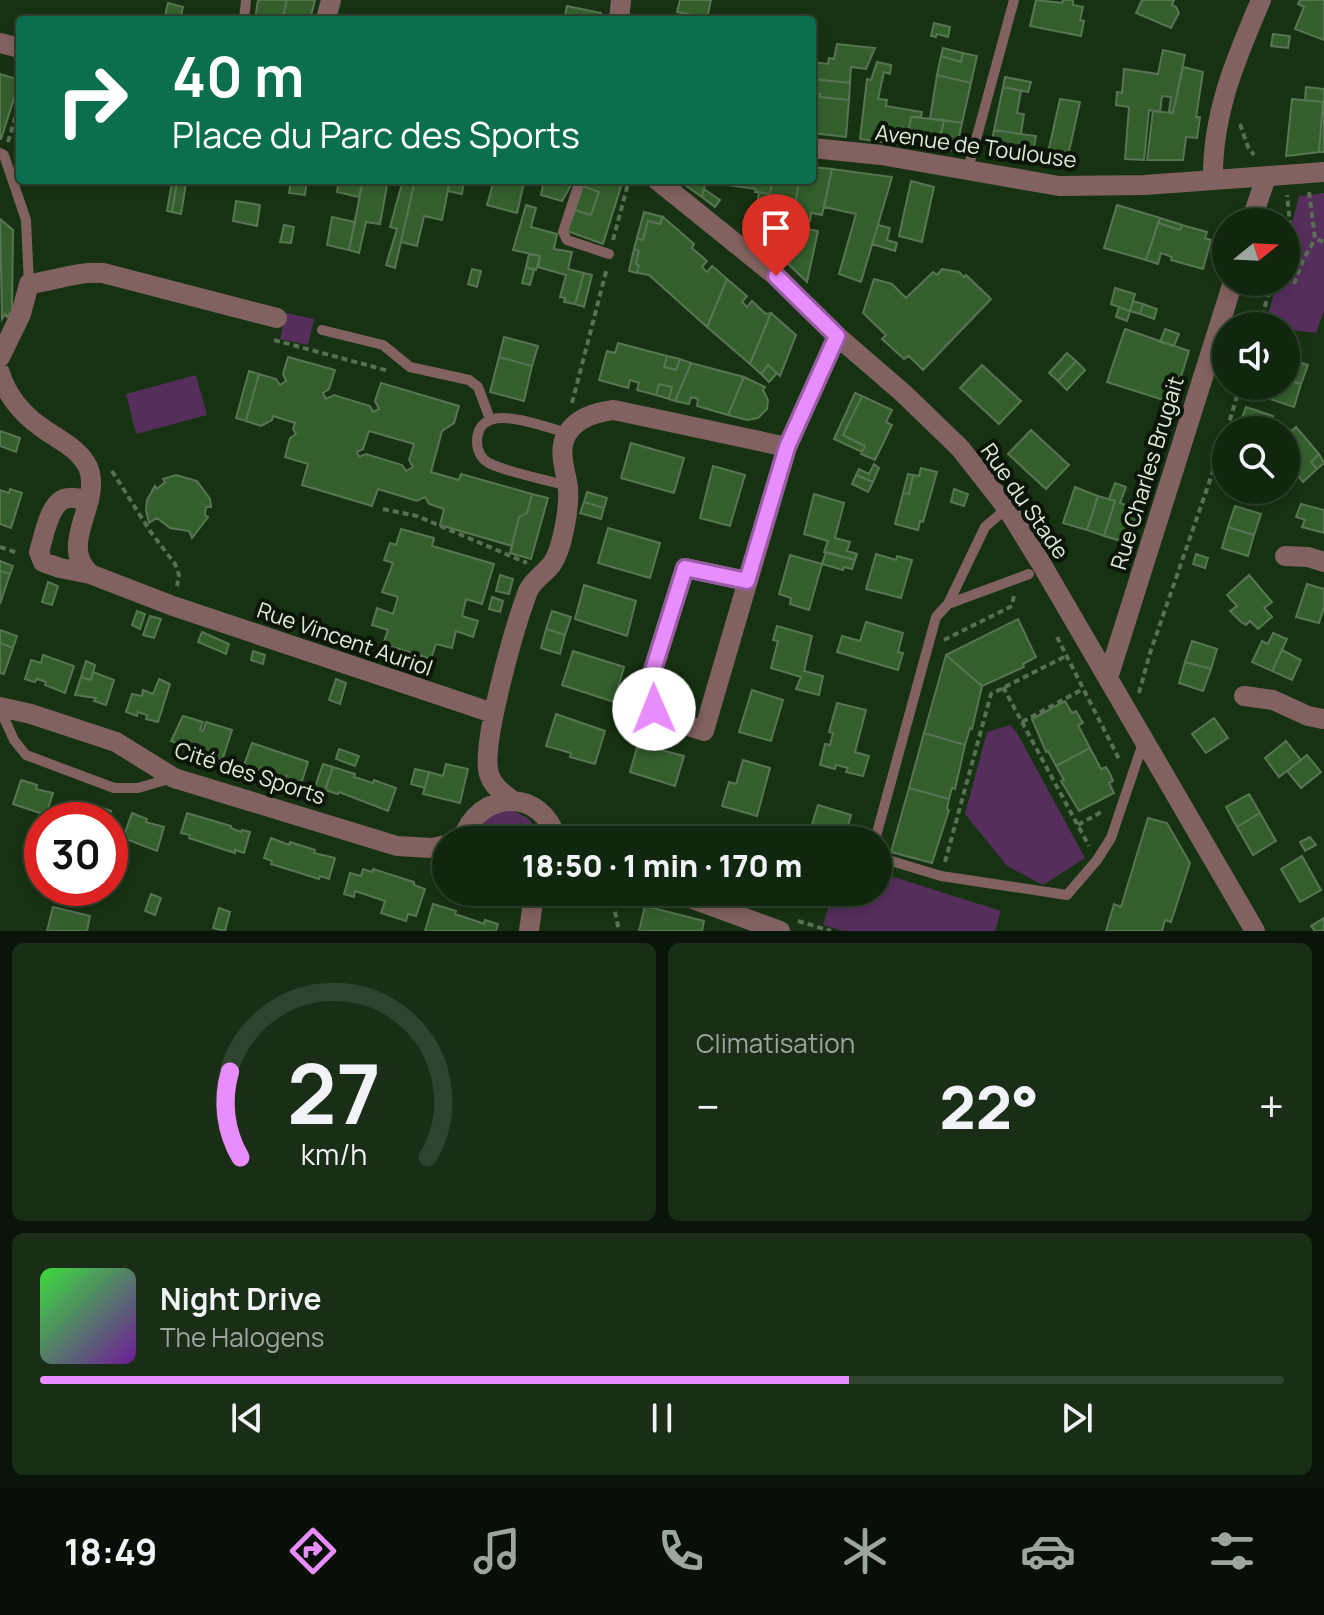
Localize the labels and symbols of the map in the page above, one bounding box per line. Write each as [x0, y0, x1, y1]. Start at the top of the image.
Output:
street label: Avenue de Toulouse [873, 117, 1079, 175]
pin [742, 194, 810, 276]
north arrow [1212, 208, 1300, 296]
street label: Rue Charles Brugait [1103, 372, 1191, 573]
street label: Rue du Stade [974, 437, 1076, 565]
street label: Rue Vincent Auriol [253, 595, 437, 683]
position arrow [612, 667, 696, 751]
street label: Cité des Sports [171, 735, 329, 811]
speed limit sign: 30 [24, 802, 128, 906]

